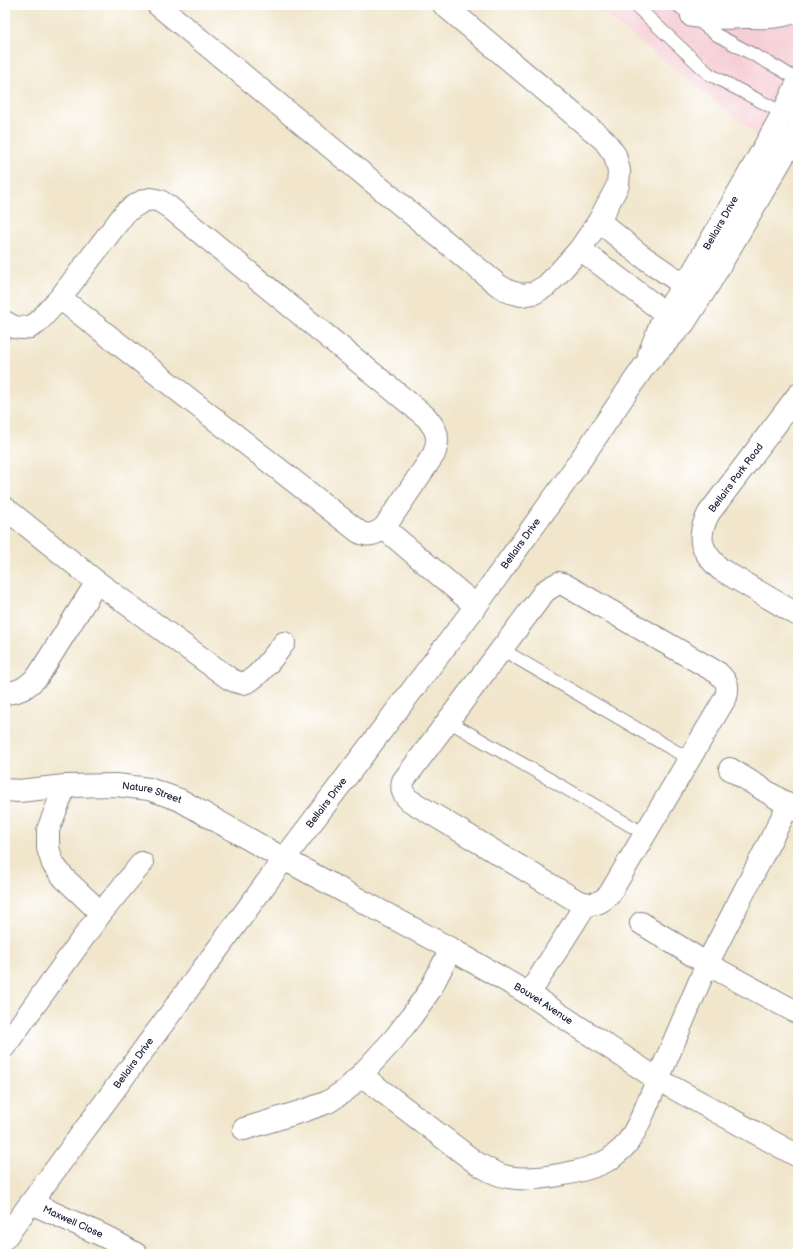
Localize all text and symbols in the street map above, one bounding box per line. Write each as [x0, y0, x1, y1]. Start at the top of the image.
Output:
street label: Bellairs Drive [701, 194, 741, 252]
street label: Bellairs Park Road [706, 441, 766, 515]
street label: Bellairs Drive [498, 516, 543, 572]
street label: Bellairs Drive [304, 775, 350, 830]
street label: Nature Street [121, 780, 183, 806]
street label: Bouvet Avenue [511, 980, 575, 1027]
street label: Bellairs Drive [111, 1035, 156, 1091]
street label: Maxwell Close [41, 1203, 105, 1241]

